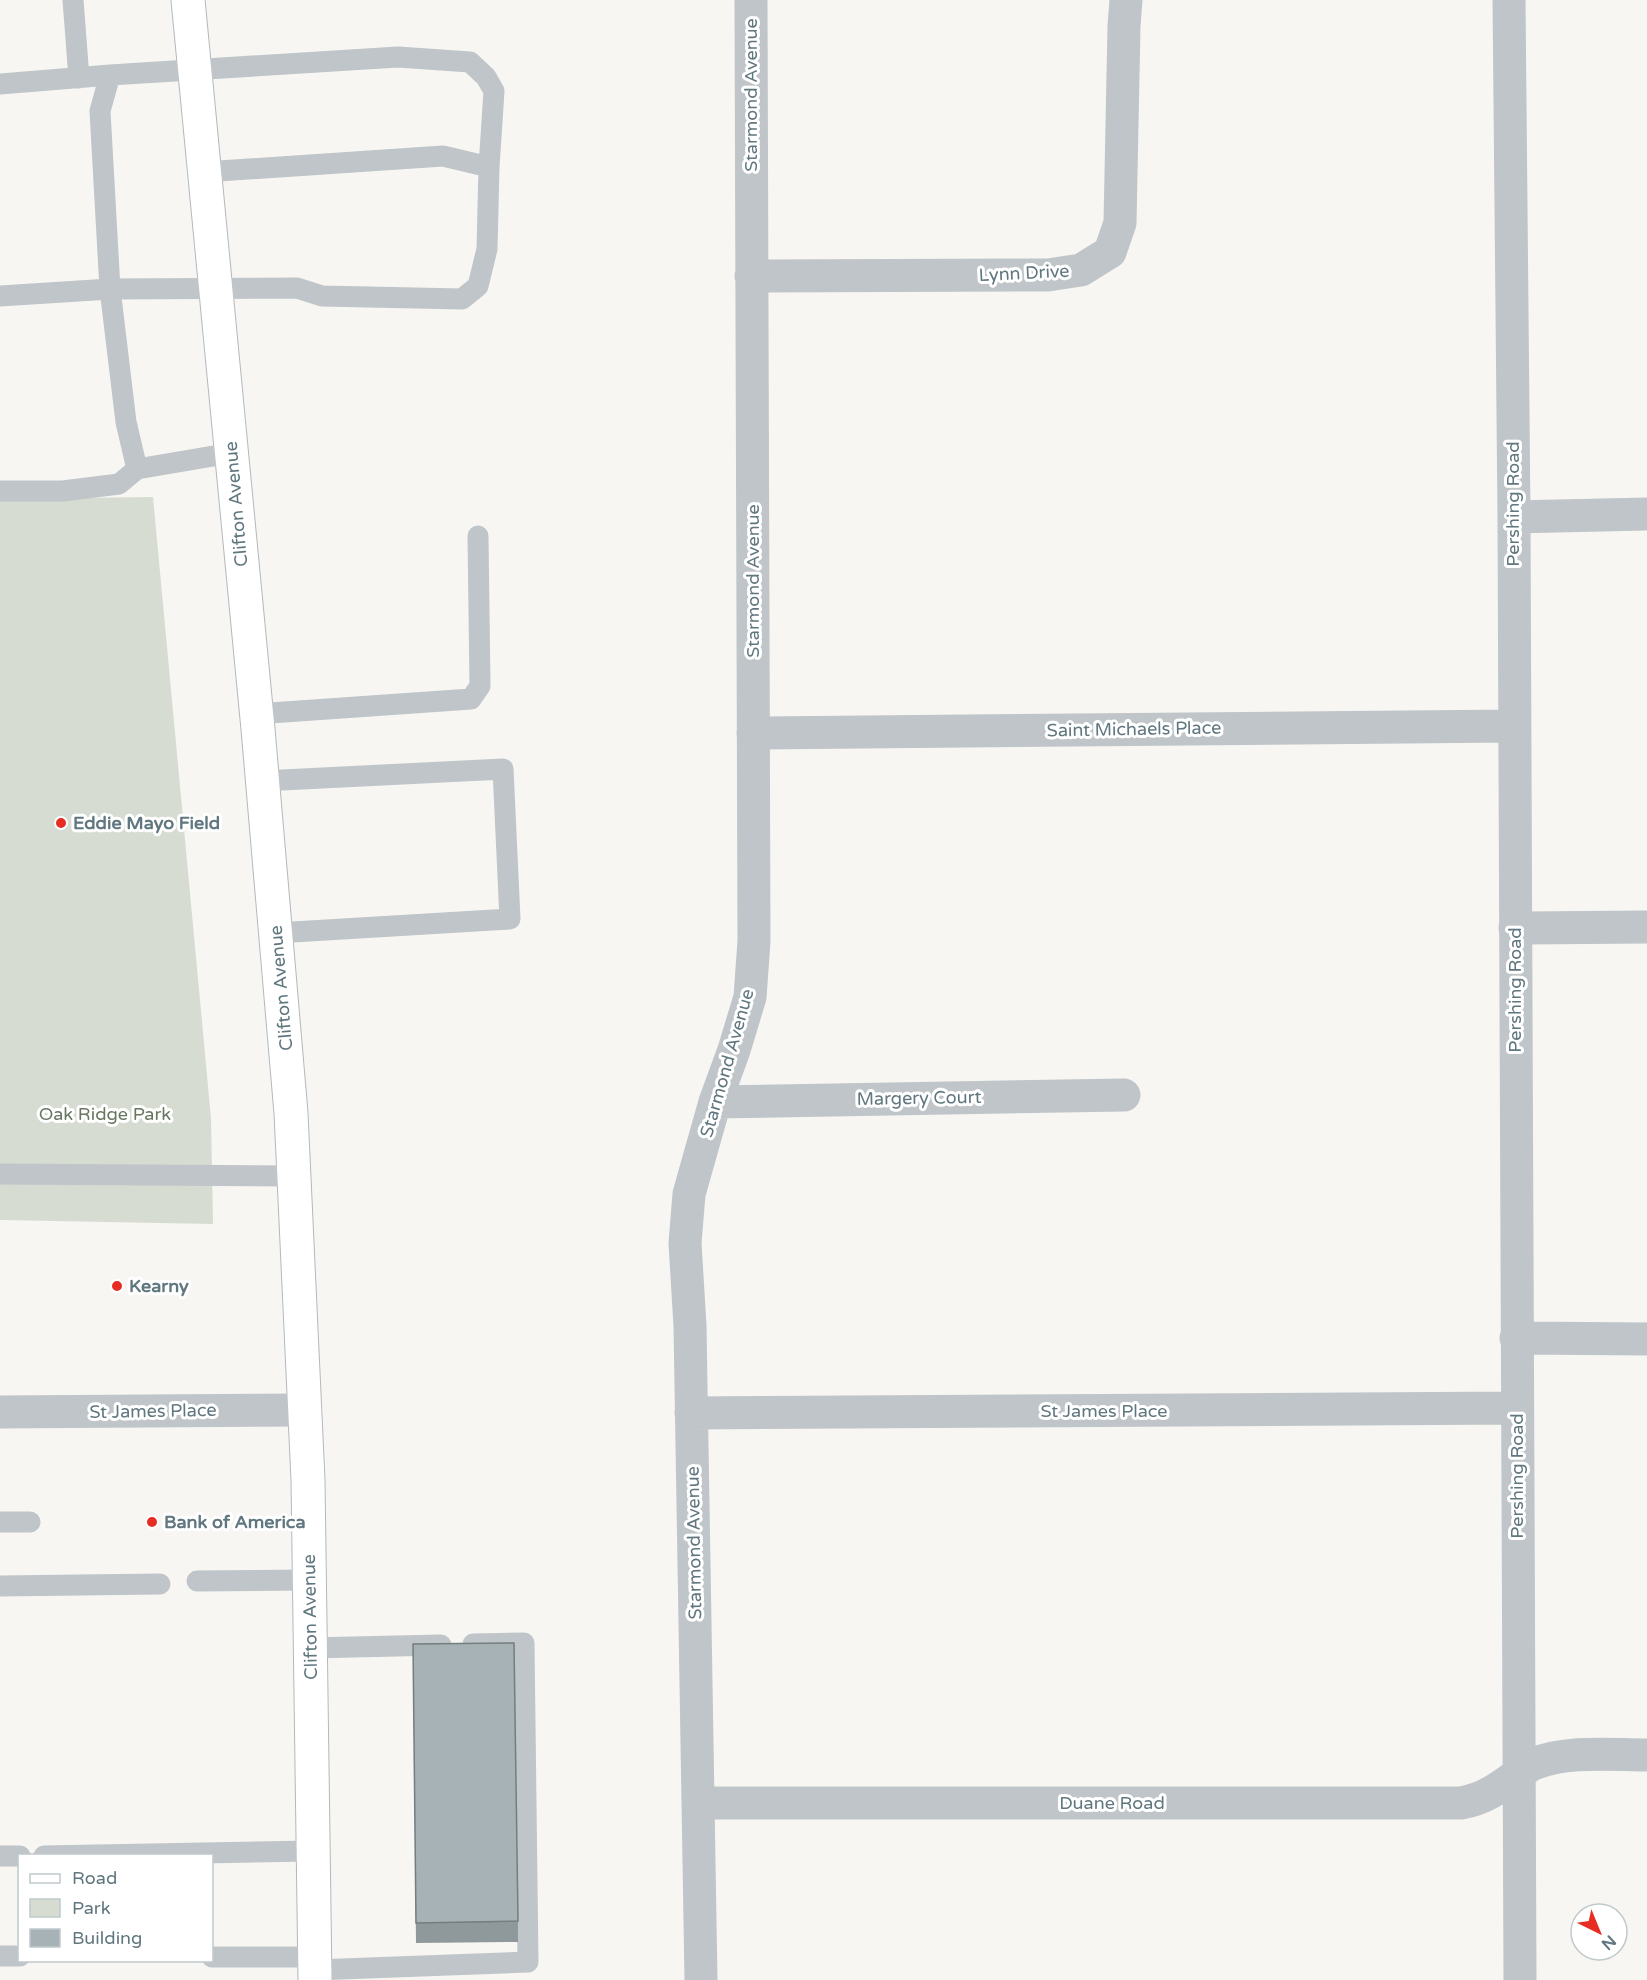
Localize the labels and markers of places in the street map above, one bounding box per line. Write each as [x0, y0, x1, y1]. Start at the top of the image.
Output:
place label: Eddie Mayo Field [73, 812, 220, 834]
marker: Eddie Mayo Field [54, 816, 68, 830]
place label: Kearny [129, 1275, 189, 1297]
marker: Kearny [110, 1279, 124, 1293]
place label: Bank of America [164, 1511, 306, 1533]
marker: Bank of America [145, 1515, 159, 1529]

